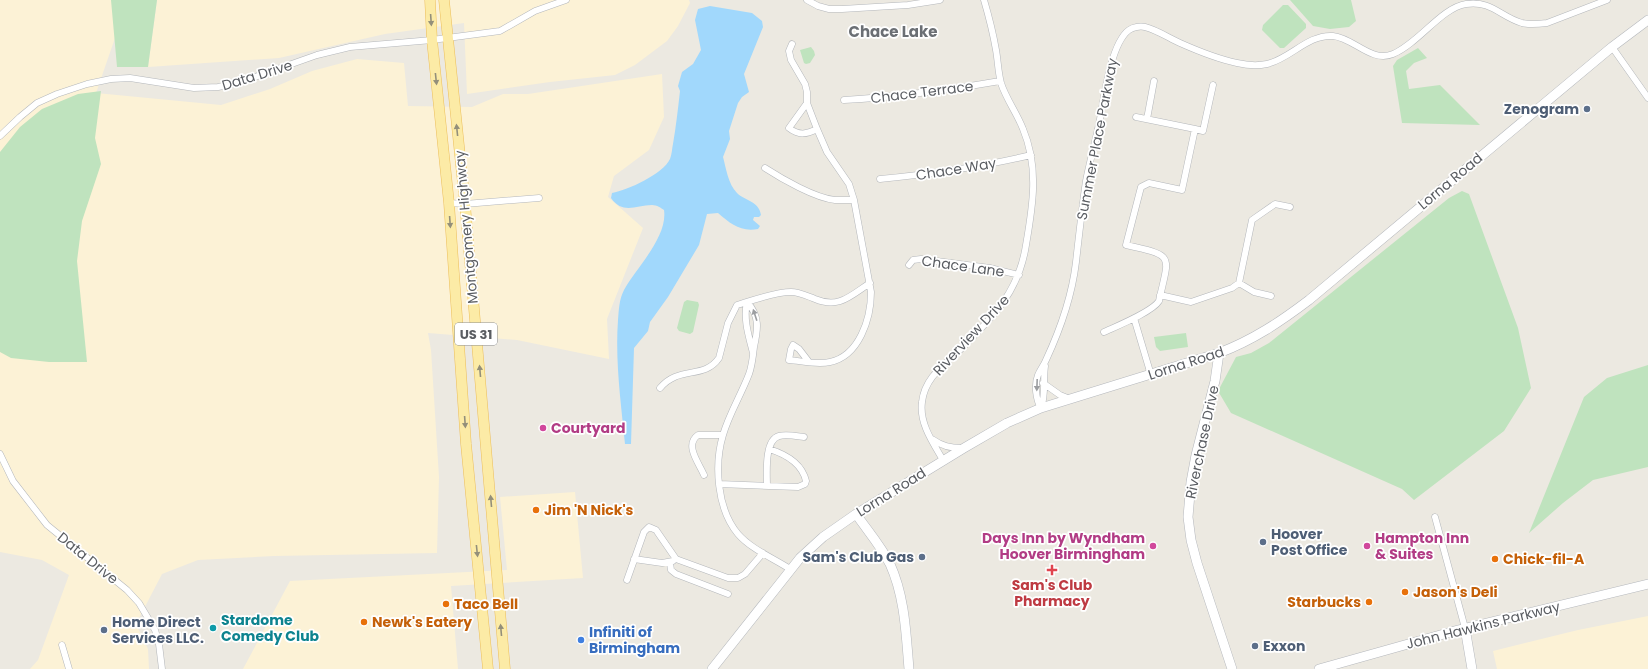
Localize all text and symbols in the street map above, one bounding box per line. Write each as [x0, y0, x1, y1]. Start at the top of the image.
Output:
one-way arrow [428, 14, 434, 27]
district label: Chace Lake [848, 21, 938, 42]
street label: Data Drive [219, 55, 295, 95]
street label: Summer Place Parkway [1071, 56, 1123, 222]
one-way arrow [433, 73, 439, 85]
street label: Chace Terrace [869, 76, 975, 108]
place label: Zenogram [1504, 99, 1579, 119]
marker: Zenogram [1582, 104, 1592, 114]
one-way arrow [454, 124, 460, 136]
street label: Lorna Road [1413, 148, 1487, 214]
street label: Montgomery Highway [449, 149, 483, 304]
street label: Chace Way [914, 153, 998, 185]
one-way arrow [447, 216, 454, 228]
street label: Chace Lane [920, 250, 1006, 282]
street label: Riverview Drive [928, 290, 1014, 380]
one-way arrow [752, 308, 758, 320]
road number: US 31 [455, 323, 497, 345]
street label: Lorna Road [1145, 341, 1227, 385]
one-way arrow [476, 365, 483, 377]
one-way arrow [1034, 379, 1040, 392]
street label: Riverchase Drive [1180, 383, 1224, 501]
one-way arrow [461, 416, 468, 428]
place label: Courtyard [551, 418, 626, 438]
marker: Courtyard [538, 423, 548, 433]
street label: Lorna Road [852, 463, 930, 521]
one-way arrow [487, 495, 494, 507]
place label: Jim 'N Nick's [544, 500, 633, 520]
marker: Jim 'N Nick's [531, 505, 541, 515]
place label: Hoover Post Office [1271, 524, 1348, 560]
street label: Data Drive [53, 527, 123, 589]
place label: Days Inn by Wyndham Hoover Birmingham [982, 528, 1145, 564]
place label: Hampton Inn & Suites [1375, 528, 1469, 564]
marker: Hoover Post Office [1258, 537, 1268, 547]
marker: Days Inn by Wyndham Hoover Birmingham [1148, 541, 1158, 551]
marker: Hampton Inn & Suites [1362, 541, 1372, 551]
one-way arrow [474, 545, 480, 557]
place label: Sam's Club Gas [802, 547, 914, 567]
place label: Chick-fil-A [1503, 549, 1585, 569]
marker: Sam's Club Gas [917, 552, 927, 562]
marker: Chick-fil-A [1490, 554, 1500, 564]
marker: Sam's Club Pharmacy [1047, 565, 1057, 575]
place label: Sam's Club Pharmacy [1012, 575, 1093, 611]
place label: Jason's Deli [1413, 582, 1498, 602]
marker: Jason's Deli [1400, 587, 1410, 597]
place label: Starbucks [1287, 592, 1361, 612]
place label: Taco Bell [454, 594, 518, 614]
street label: John Hawkins Parkway [1404, 596, 1562, 654]
marker: Starbucks [1364, 597, 1374, 607]
marker: Taco Bell [441, 599, 451, 609]
place label: Stardome Comedy Club [221, 610, 320, 646]
place label: Home Direct Services LLC. [112, 612, 204, 648]
place label: Newk's Eatery [372, 612, 472, 632]
marker: Newk's Eatery [359, 617, 369, 627]
place label: Infiniti of Birmingham [589, 622, 680, 658]
marker: Stardome Comedy Club [208, 623, 218, 633]
one-way arrow [498, 624, 505, 636]
marker: Home Direct Services LLC. [99, 625, 109, 635]
marker: Infiniti of Birmingham [576, 635, 586, 645]
place label: Exxon [1263, 636, 1305, 656]
marker: Exxon [1250, 641, 1260, 651]

